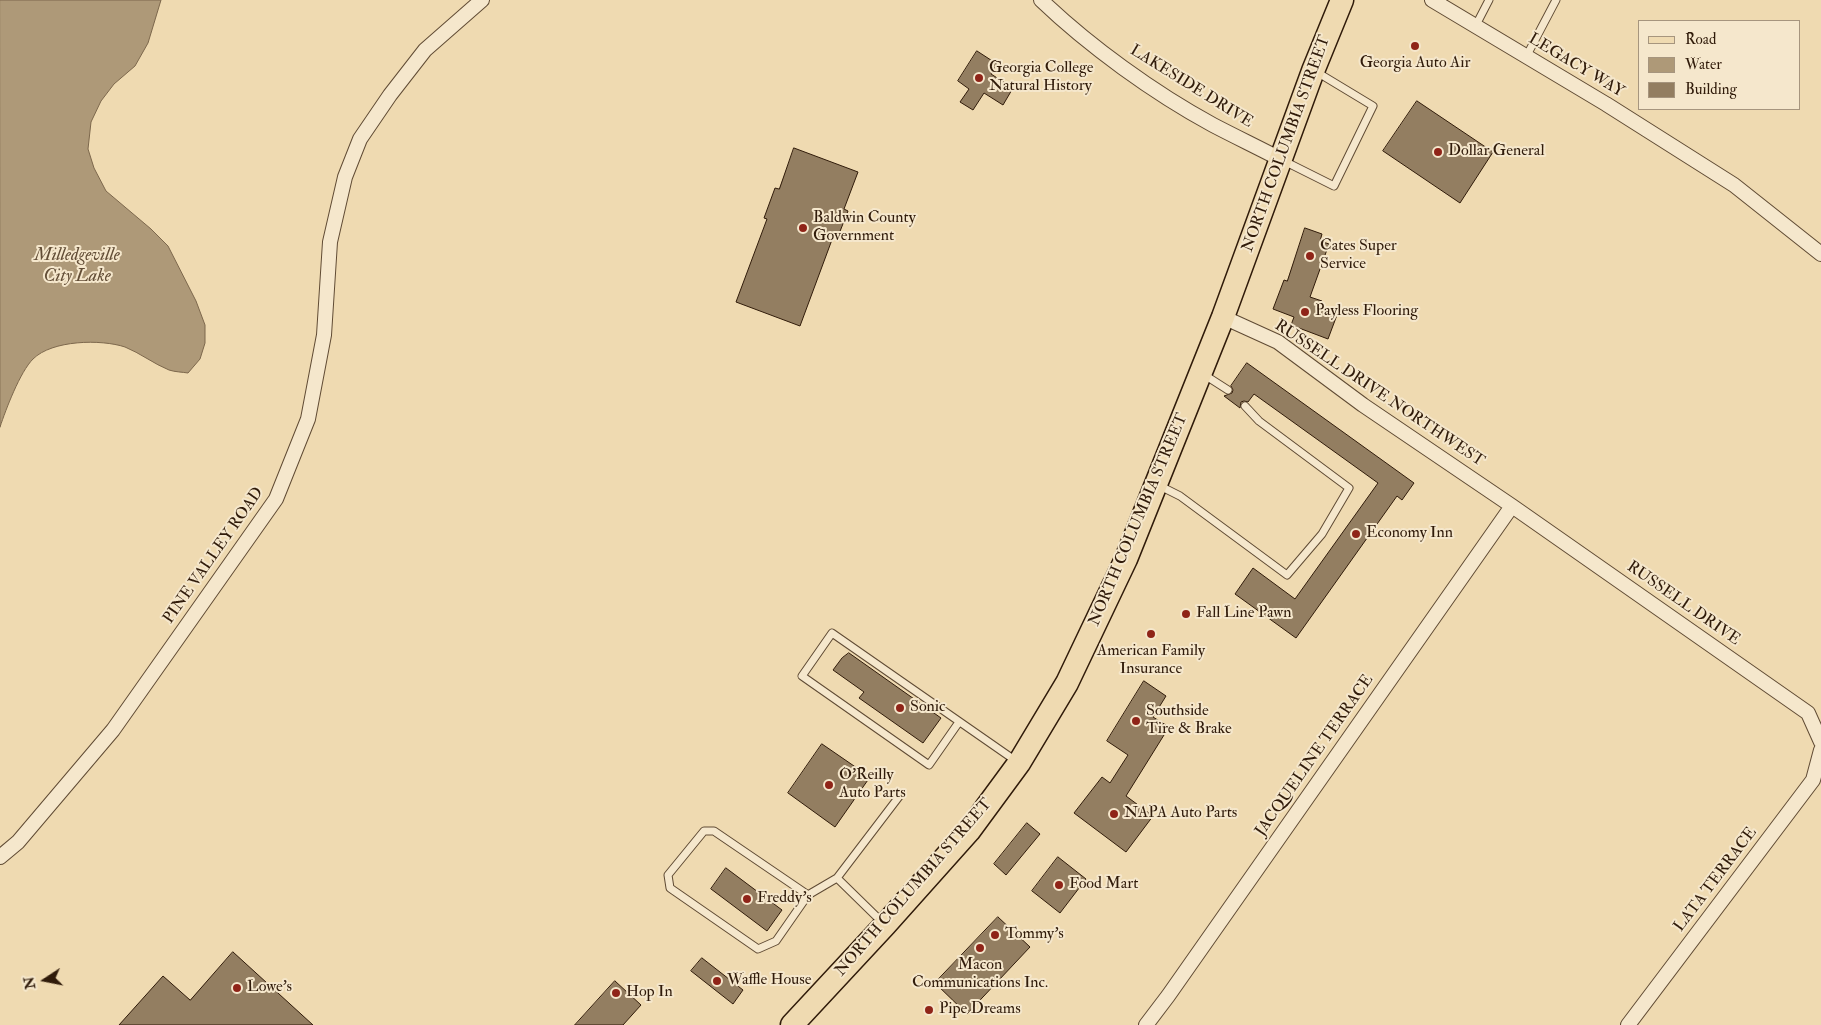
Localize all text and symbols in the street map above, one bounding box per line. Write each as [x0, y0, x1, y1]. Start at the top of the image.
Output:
legend [1638, 20, 1801, 110]
street label: LEGACY WAY [1525, 30, 1627, 102]
text: Road [1685, 30, 1716, 49]
street label: NORTH COLUMBIA STREET [1239, 33, 1335, 255]
marker: Georgia Auto Air [1409, 40, 1421, 52]
street label: LAKESIDE DRIVE [1126, 41, 1256, 133]
place label: Georgia Auto Air [1360, 54, 1470, 74]
text: Water [1685, 55, 1722, 74]
place label: Georgia College Natural History [989, 59, 1094, 97]
marker: Georgia College Natural History [973, 72, 985, 84]
text: Building [1685, 80, 1737, 99]
place label: Dollar General [1448, 142, 1544, 162]
marker: Dollar General [1432, 146, 1444, 158]
place label: Baldwin County Government [813, 209, 916, 247]
marker: Baldwin County Government [797, 222, 809, 234]
place label: Cates Super Service [1320, 237, 1397, 275]
water label: Milledgeville City Lake [34, 245, 120, 288]
marker: Cates Super Service [1304, 250, 1316, 262]
place label: Payless Flooring [1315, 302, 1418, 322]
marker: Payless Flooring [1299, 306, 1311, 318]
street label: RUSSELL DRIVE NORTHWEST [1270, 316, 1488, 472]
street label: NORTH COLUMBIA STREET [1085, 411, 1193, 629]
street label: PINE VALLEY ROAD [160, 484, 268, 628]
place label: Economy Inn [1366, 524, 1453, 544]
marker: Economy Inn [1350, 528, 1362, 540]
street label: RUSSELL DRIVE [1623, 558, 1743, 650]
place label: Fall Line Pawn [1196, 604, 1291, 624]
marker: Fall Line Pawn [1180, 608, 1192, 620]
marker: American Family Insurance [1145, 628, 1157, 640]
place label: American Family Insurance [1097, 642, 1205, 680]
street label: JACQUELINE TERRACE [1252, 671, 1378, 841]
place label: Sonic [910, 698, 945, 718]
marker: Sonic [894, 702, 906, 714]
place label: Southside Tire & Brake [1146, 702, 1232, 740]
marker: Southside Tire & Brake [1130, 715, 1142, 727]
place label: O'Reilly Auto Parts [839, 766, 906, 804]
marker: O'Reilly Auto Parts [823, 779, 835, 791]
street label: NORTH COLUMBIA STREET [832, 795, 996, 981]
place label: NAPA Auto Parts [1124, 804, 1237, 824]
marker: NAPA Auto Parts [1108, 808, 1120, 820]
street label: LATA TERRACE [1670, 824, 1762, 936]
place label: Food Mart [1069, 875, 1138, 895]
marker: Food Mart [1053, 879, 1065, 891]
place label: Freddy's [757, 889, 812, 909]
marker: Freddy's [741, 893, 753, 905]
place label: Tommy's [1005, 925, 1064, 945]
marker: Tommy's [989, 929, 1001, 941]
marker: Macon Communications Inc. [974, 942, 986, 954]
north arrow [20, 955, 70, 1005]
place label: Macon Communications Inc. [912, 956, 1048, 994]
place label: Waffle House [727, 971, 812, 991]
text: N [20, 975, 39, 991]
marker: Waffle House [711, 975, 723, 987]
place label: Lowe's [247, 978, 292, 998]
marker: Lowe's [231, 982, 243, 994]
place label: Hop In [626, 983, 673, 1003]
marker: Hop In [610, 987, 622, 999]
place label: Pipe Dreams [939, 1000, 1021, 1020]
marker: Pipe Dreams [923, 1004, 935, 1016]

